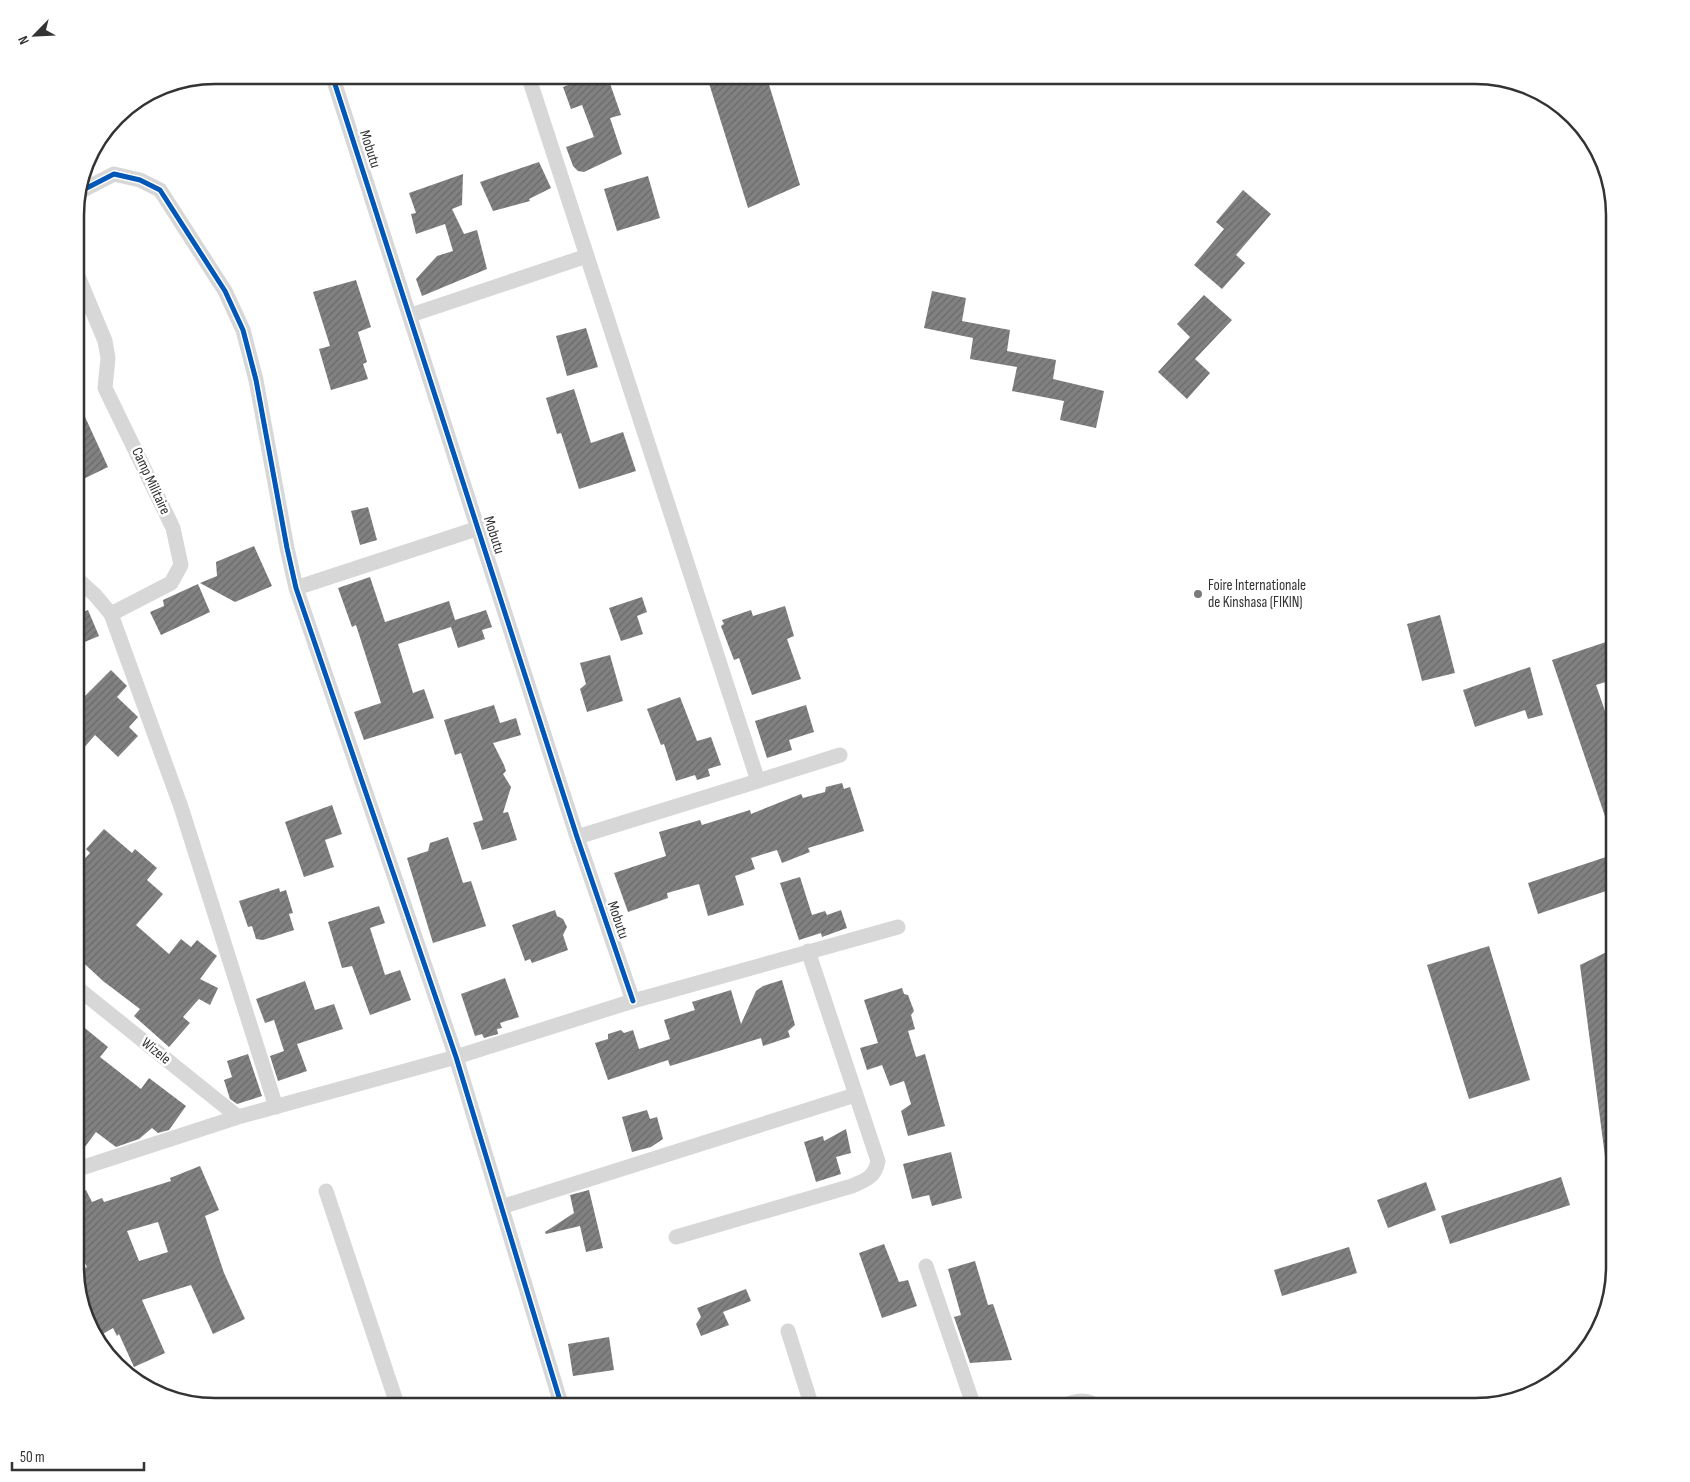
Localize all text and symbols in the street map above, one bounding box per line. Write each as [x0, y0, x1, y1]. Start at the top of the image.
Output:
north arrow [10, 10, 60, 60]
text: N [14, 33, 33, 47]
street label: Mobutu [355, 128, 385, 170]
street label: Camp Militaire [127, 444, 175, 518]
street label: Mobutu [479, 514, 509, 556]
place label: Foire Internationale de Kinshasa (FIKIN) [1208, 576, 1306, 612]
marker: Foire Internationale de Kinshasa (FIKIN) [1192, 588, 1204, 600]
street label: Mobutu [603, 899, 633, 941]
street label: Wizele [137, 1033, 175, 1069]
scale bar [12, 1440, 145, 1472]
text: 50 m [20, 1448, 45, 1467]

